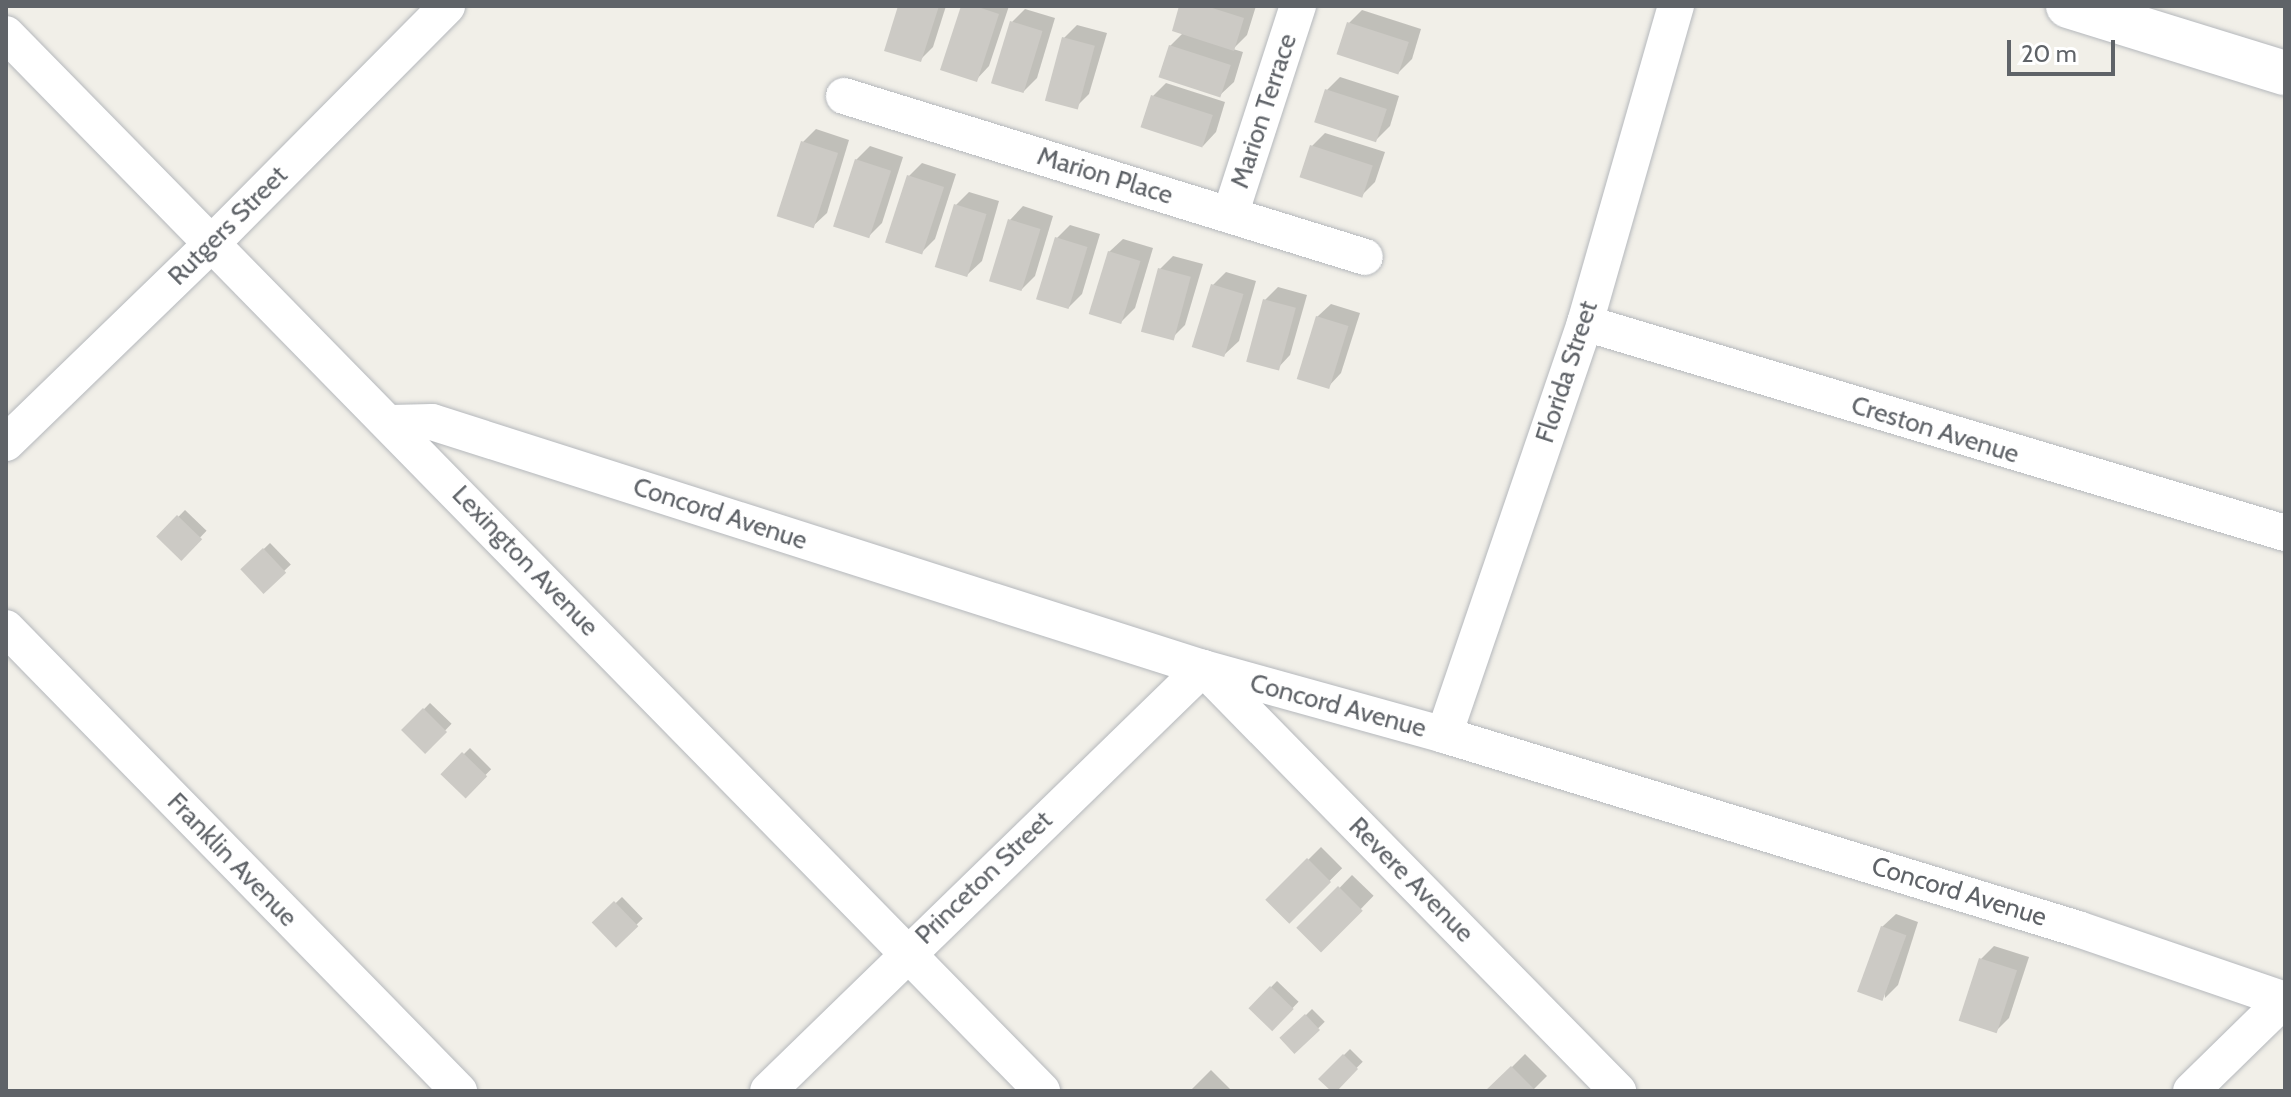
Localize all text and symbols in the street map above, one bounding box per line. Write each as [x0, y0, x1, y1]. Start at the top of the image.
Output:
scale bar [2011, 24, 2119, 74]
street label: Marion Terrace [1224, 30, 1304, 192]
text: 20 m [2021, 39, 2077, 68]
street label: Marion Place [1033, 141, 1177, 211]
street label: Rutgers Street [162, 160, 294, 292]
street label: Florida Street [1529, 297, 1605, 447]
street label: Creston Avenue [1847, 390, 2023, 470]
street label: Concord Avenue [629, 471, 811, 557]
street label: Lexington Avenue [445, 479, 605, 643]
street label: Concord Avenue [1247, 668, 1429, 744]
street label: Franklin Avenue [160, 787, 304, 933]
street label: Princeton Street [909, 805, 1059, 951]
street label: Revere Avenue [1342, 811, 1480, 949]
street label: Concord Avenue [1868, 851, 2050, 933]

